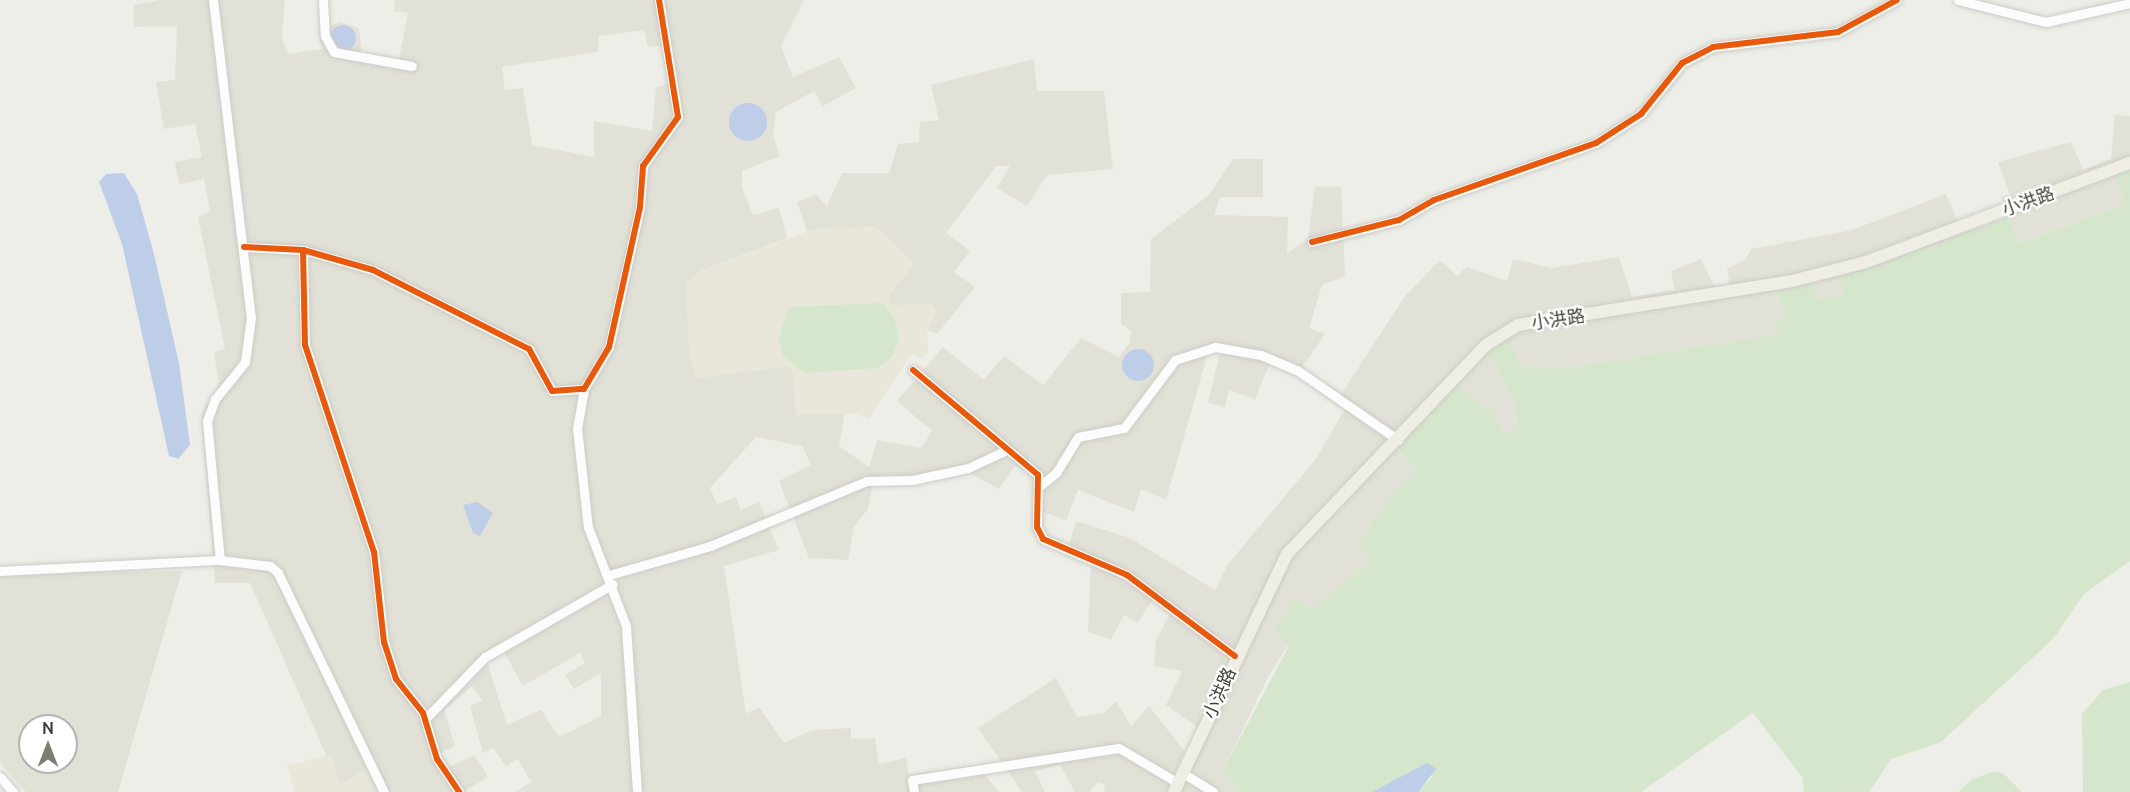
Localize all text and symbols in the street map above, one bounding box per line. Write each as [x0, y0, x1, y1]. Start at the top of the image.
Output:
street label: 小洪路 [1999, 182, 2057, 220]
street label: 小洪路 [1530, 304, 1586, 334]
street label: 小洪路 [1198, 664, 1240, 722]
north arrow [18, 714, 78, 774]
text: N [42, 719, 54, 737]

